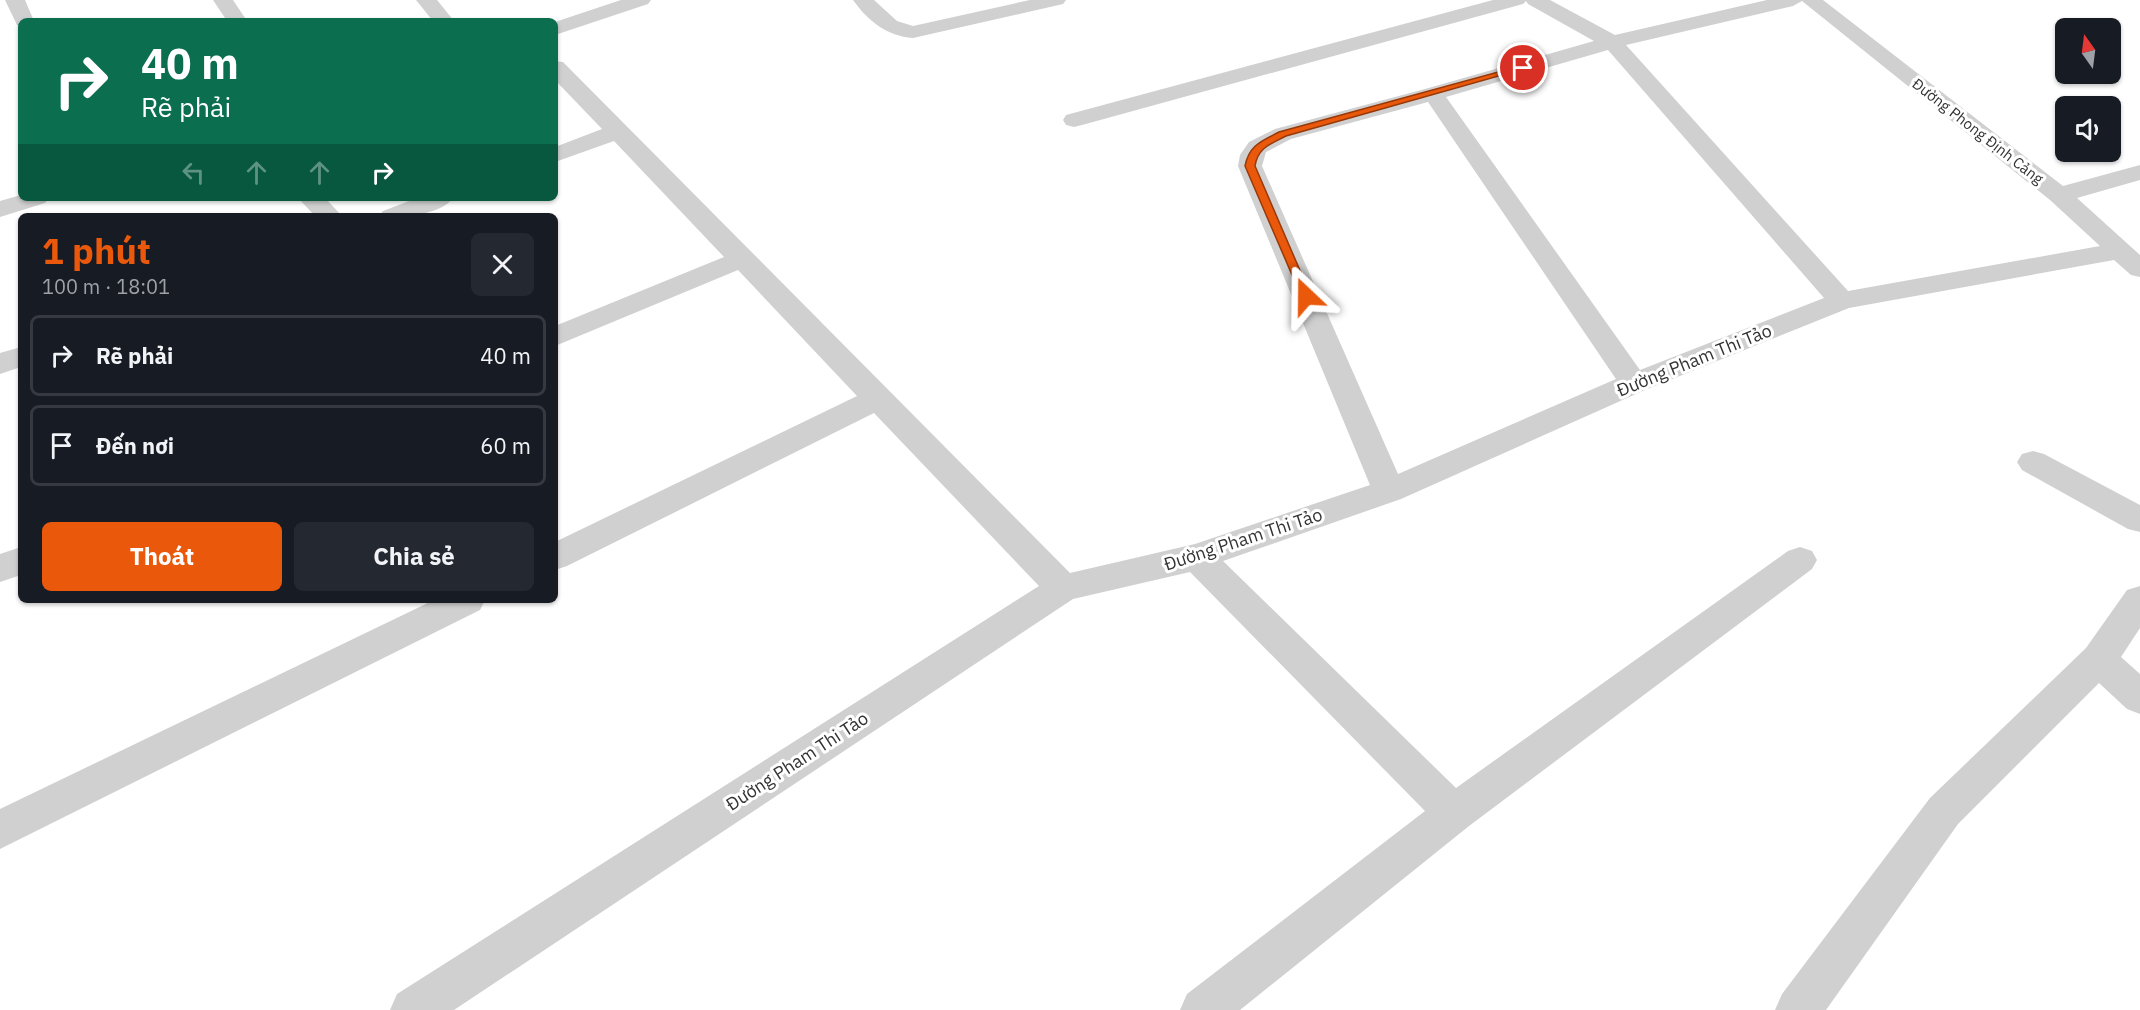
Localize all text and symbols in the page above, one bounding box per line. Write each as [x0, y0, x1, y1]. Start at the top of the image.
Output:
north arrow [2055, 18, 2121, 84]
map controls [2055, 18, 2121, 162]
text: 40 m [141, 36, 239, 91]
icon: right [42, 42, 120, 120]
pin [1497, 42, 1548, 93]
icon: arrive [1506, 51, 1539, 84]
street label: Đường Phong Định Cảng [1909, 74, 2047, 188]
text: Rẽ phải [141, 89, 231, 124]
button: sound [2055, 96, 2121, 162]
icon: left [177, 156, 210, 189]
icon: ahead [240, 156, 273, 189]
icon: ahead [303, 156, 336, 189]
icon: right [366, 156, 399, 189]
text: 1 phút [42, 227, 151, 274]
button: close [471, 233, 534, 296]
position arrow [1274, 264, 1338, 328]
text: 100 m · 18:01 [42, 273, 170, 300]
street label: Đường Pham Thi Tảo [1613, 318, 1775, 402]
icon: right [45, 339, 78, 372]
text: Rẽ phải [96, 341, 173, 370]
text: 40 m [480, 341, 531, 370]
icon: arrive [45, 429, 78, 462]
text: Đến nơi [96, 431, 174, 460]
text: 60 m [480, 431, 531, 460]
street label: Đường Pham Thi Tảo [1161, 503, 1325, 575]
button: Thoát [42, 522, 282, 591]
button: Chia sẻ [294, 522, 534, 591]
street label: Đường Pham Thi Tảo [721, 706, 873, 816]

